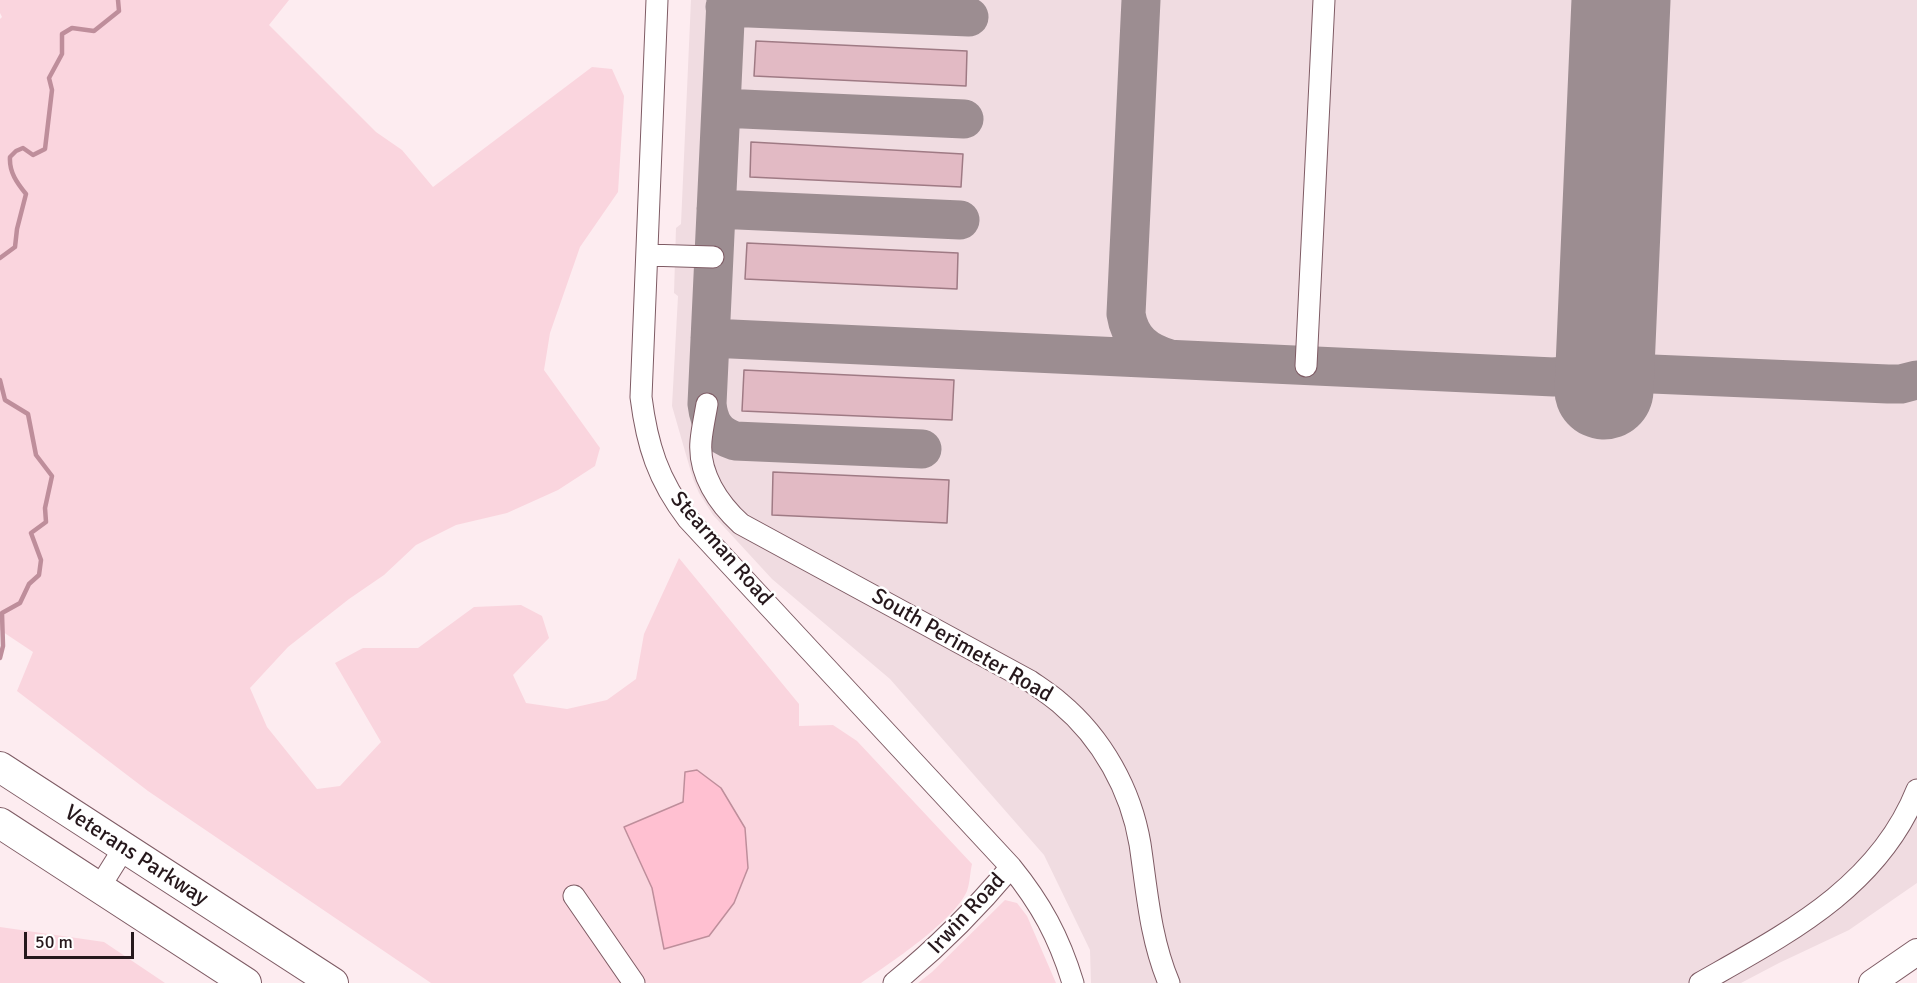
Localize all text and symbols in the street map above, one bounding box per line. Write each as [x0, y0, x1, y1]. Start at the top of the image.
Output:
street label: Stearman Road [664, 487, 778, 611]
street label: South Perimeter Road [867, 583, 1057, 709]
street label: Veterans Parkway [59, 800, 213, 912]
street label: Irwin Road [923, 868, 1011, 960]
scale bar [27, 920, 136, 958]
text: 50 m [35, 931, 73, 953]

